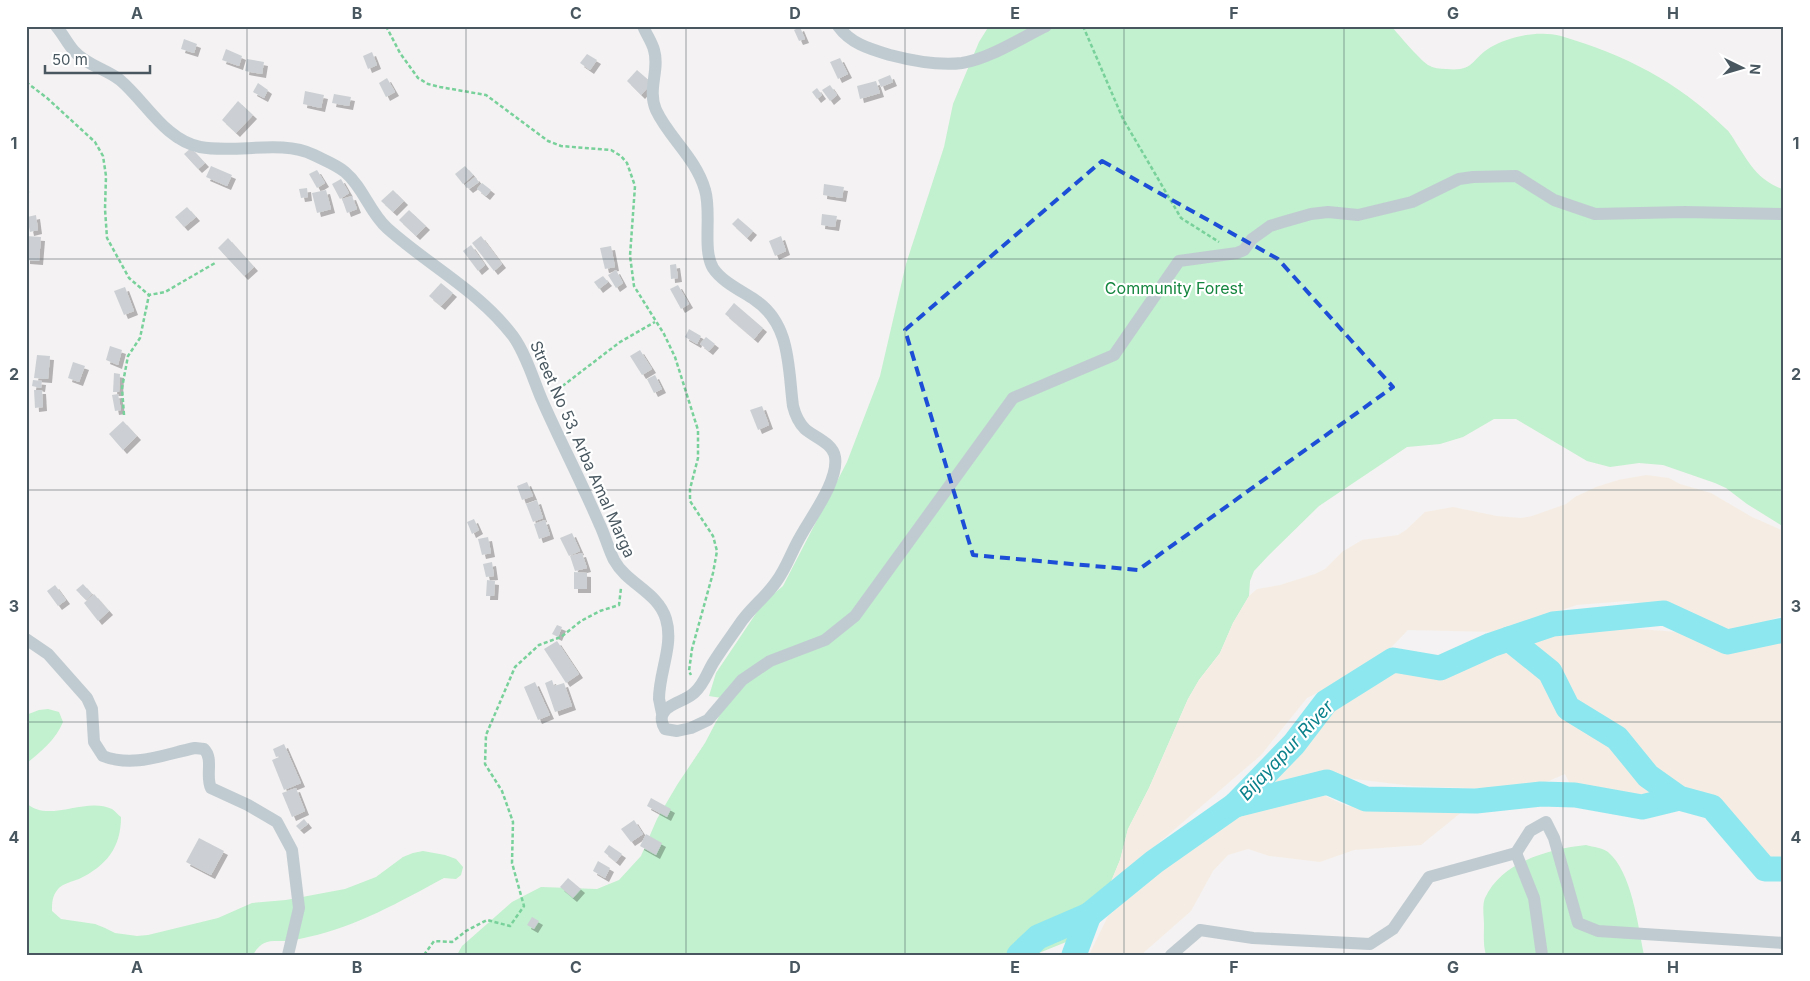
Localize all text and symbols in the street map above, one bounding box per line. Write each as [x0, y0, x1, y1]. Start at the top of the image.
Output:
text: A [131, 3, 143, 23]
text: B [352, 3, 362, 23]
text: C [570, 3, 582, 23]
text: D [789, 3, 801, 23]
text: E [1010, 3, 1020, 23]
text: F [1229, 3, 1239, 23]
text: G [1447, 3, 1459, 23]
text: H [1667, 3, 1679, 23]
scale bar [45, 42, 150, 74]
north arrow [1718, 42, 1768, 92]
text: 50 m [52, 50, 88, 69]
text: N [1747, 63, 1764, 75]
text: 1 [11, 133, 17, 153]
text: 1 [1793, 133, 1799, 153]
park label: Community Forest [1105, 278, 1243, 298]
street label: Street No 53, Arba Amal Marga [526, 337, 640, 561]
text: 2 [9, 364, 19, 384]
text: 2 [1791, 364, 1801, 384]
text: 3 [9, 596, 19, 616]
text: 3 [1791, 596, 1801, 616]
water label: Bijayapur River [1235, 695, 1338, 804]
text: 4 [9, 827, 20, 847]
text: 4 [1791, 827, 1802, 847]
text: A [131, 957, 143, 977]
text: B [352, 957, 362, 977]
text: C [570, 957, 582, 977]
text: D [789, 957, 801, 977]
text: E [1010, 957, 1020, 977]
text: F [1229, 957, 1239, 977]
text: G [1447, 957, 1459, 977]
text: H [1667, 957, 1679, 977]

